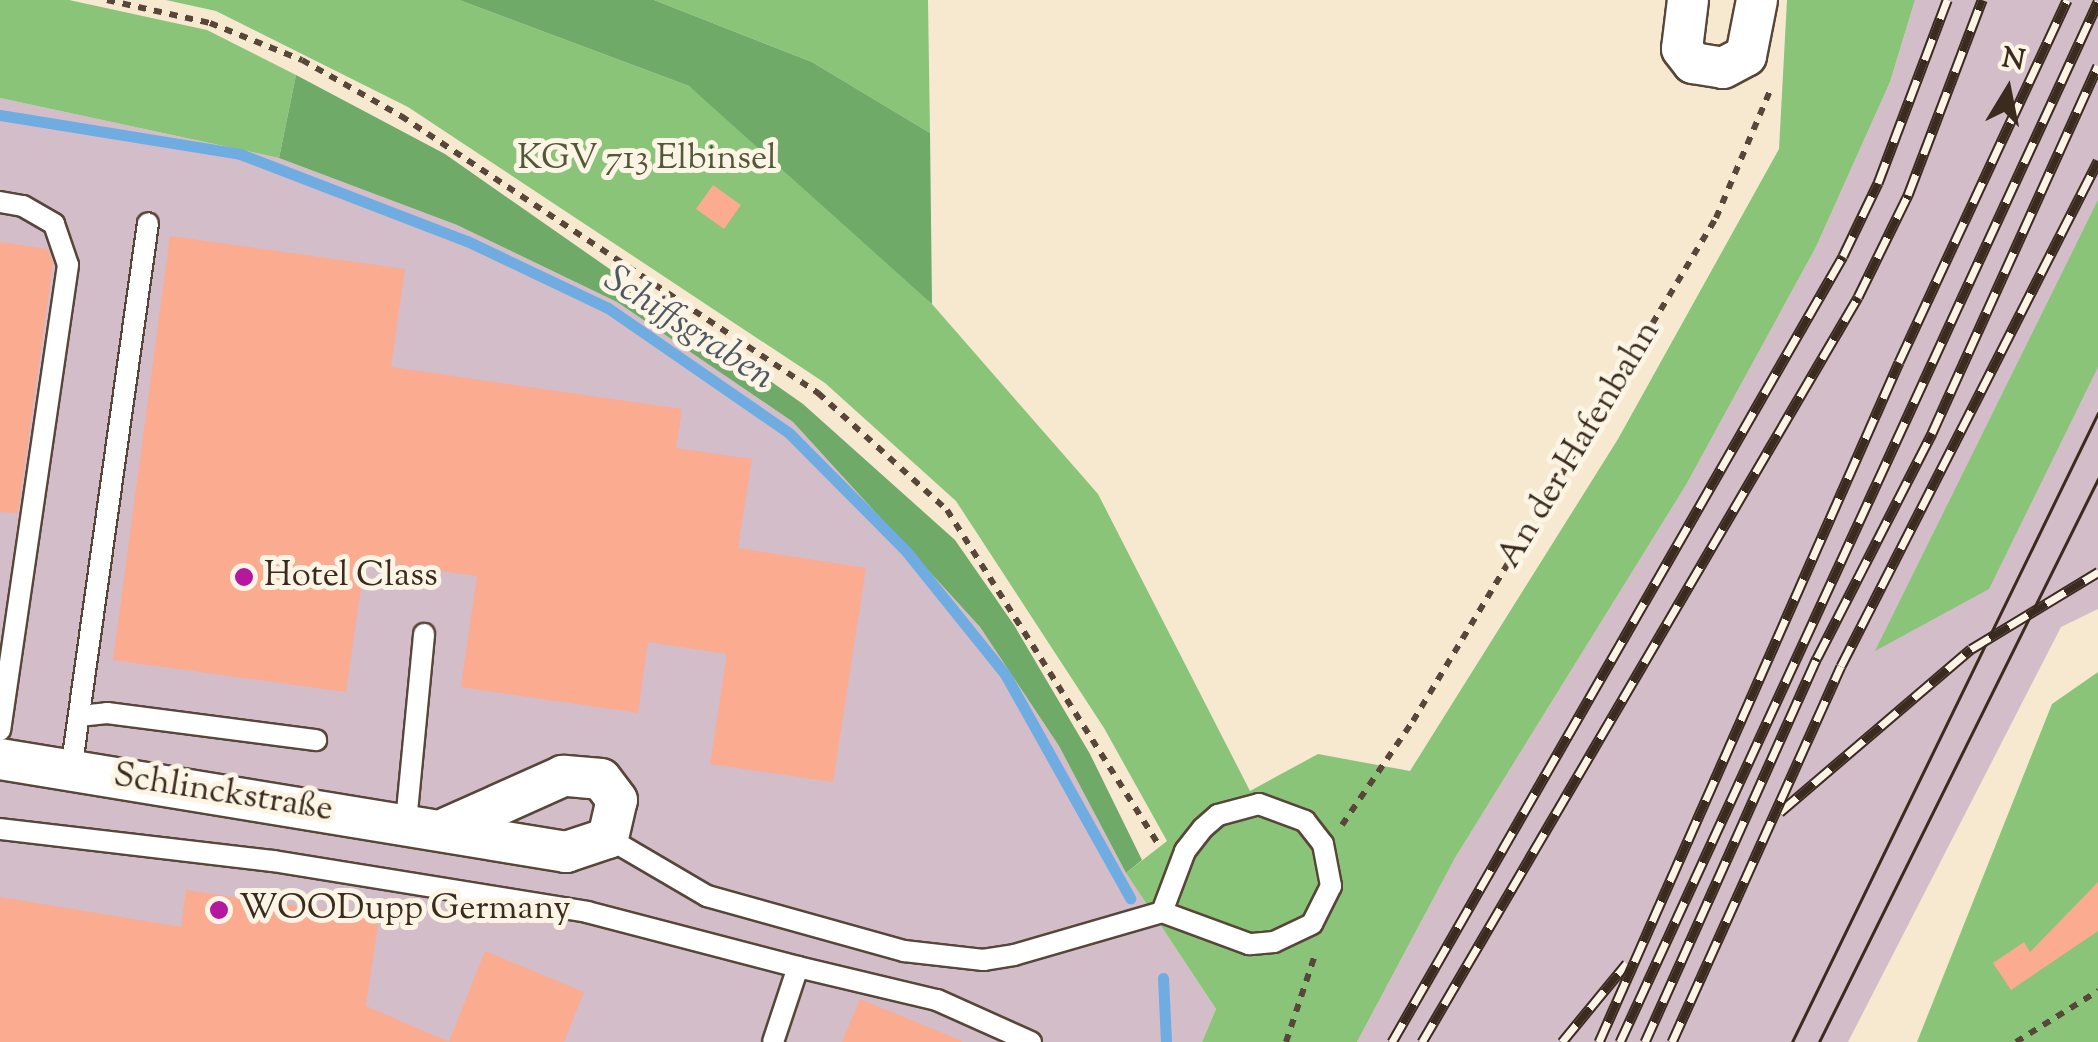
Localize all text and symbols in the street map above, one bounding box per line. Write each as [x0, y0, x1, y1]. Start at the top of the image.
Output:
text: N [1999, 39, 2028, 82]
north arrow [1958, 40, 2058, 140]
park label: KGV 713 Elbinsel [517, 139, 777, 181]
water label: Schiffsgraben [594, 258, 782, 402]
street label: An der Hafenbahn [1490, 314, 1670, 576]
place label: Hotel Class [264, 556, 438, 598]
marker: Hotel Class [233, 566, 255, 588]
street label: Schlinckstraße [110, 756, 336, 832]
place label: WOODupp Germany [239, 889, 571, 931]
marker: WOODupp Germany [208, 899, 230, 921]

